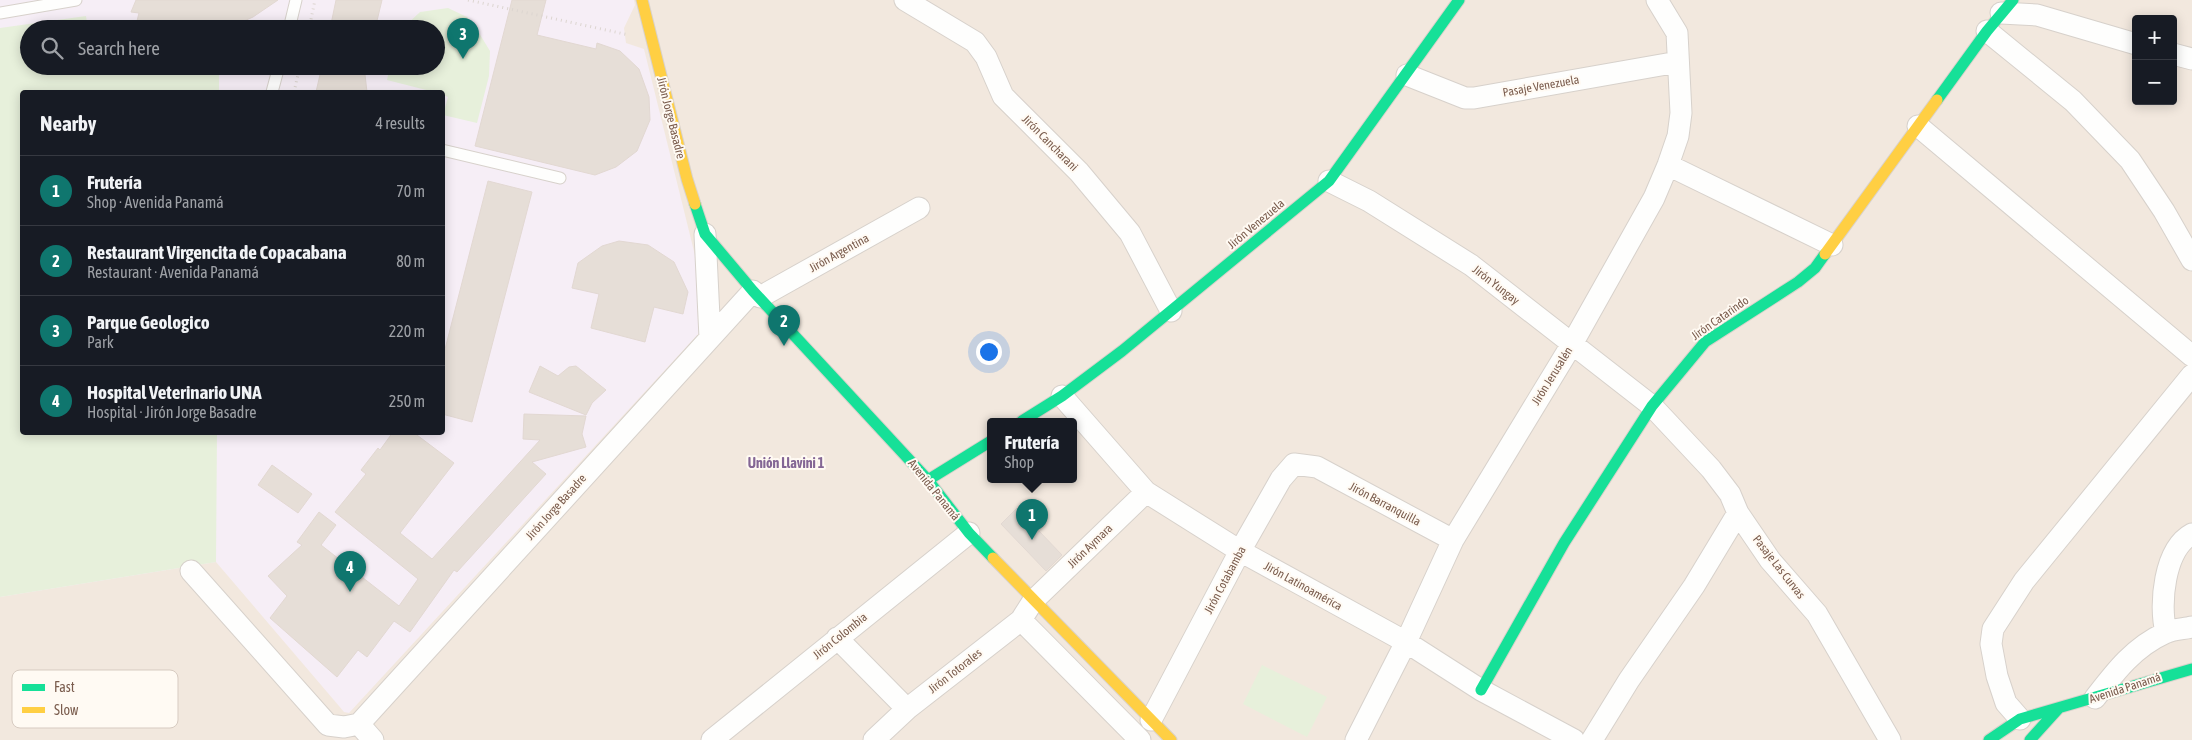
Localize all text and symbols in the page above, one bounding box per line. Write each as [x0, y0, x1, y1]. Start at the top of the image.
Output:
map controls [2132, 15, 2177, 105]
button: + [2132, 15, 2177, 60]
pin: 3 [447, 18, 479, 59]
search box [20, 20, 445, 75]
icon: search [38, 34, 66, 62]
text: Search here [78, 37, 160, 59]
button: − [2132, 60, 2177, 105]
street label: Pasaje Venezuela [1502, 72, 1580, 100]
street label: Jirón Jorge Basadre [654, 76, 688, 160]
text: Nearby [40, 111, 96, 135]
street label: Jirón Cancharani [1019, 112, 1081, 174]
text: 4 results [375, 114, 425, 132]
text: Frutería [87, 171, 142, 193]
text: 1 [52, 182, 60, 200]
text: 70 m [396, 182, 425, 200]
text: Shop · Avenida Panamá [87, 193, 224, 211]
street label: Jirón Venezuela [1225, 196, 1287, 252]
street label: Jirón Argentina [807, 231, 871, 275]
text: Restaurant Virgencita de Copacabana [87, 241, 347, 263]
text: 2 [52, 252, 60, 270]
text: 80 m [396, 252, 425, 270]
street label: Jirón Yungay [1470, 262, 1522, 308]
text: Restaurant · Avenida Panamá [87, 263, 259, 281]
street label: Jirón Catarindo [1689, 293, 1752, 343]
pin: 2 [768, 305, 800, 346]
text: Parque Geologico [87, 311, 210, 333]
text: 3 [52, 322, 60, 340]
text: 220 m [389, 322, 425, 340]
text: Park [87, 333, 114, 351]
your location [976, 339, 1002, 365]
street label: Jirón Jerusalén [1529, 344, 1575, 408]
text: Hospital Veterinario UNA [87, 381, 262, 403]
text: 4 [52, 392, 60, 410]
text: 250 m [389, 392, 425, 410]
text: Hospital · Jirón Jorge Basadre [87, 403, 256, 421]
popup [987, 418, 1077, 483]
text: Frutería [1005, 431, 1059, 453]
text: Shop [1005, 453, 1034, 471]
district label: Unión Llavini 1 [748, 455, 825, 471]
street label: Avenida Panamá [905, 457, 963, 523]
street label: Jirón Jorge Basadre [523, 471, 589, 543]
street label: Jirón Barranquilla [1347, 479, 1423, 529]
pin: 1 [1016, 499, 1048, 540]
street label: Jirón Aymara [1065, 521, 1115, 571]
street label: Pasaje Las Curvas [1750, 533, 1808, 601]
street label: Jirón Cotabamba [1201, 544, 1249, 616]
pin: 4 [334, 551, 366, 592]
street label: Jirón Latinoamérica [1261, 559, 1345, 613]
street label: Jirón Colombia [810, 610, 870, 662]
street label: Jirón Totorales [925, 646, 985, 696]
legend [12, 670, 178, 728]
street label: Avenida Panamá [2087, 670, 2163, 706]
text: Fast [54, 679, 75, 695]
text: Slow [54, 702, 79, 718]

